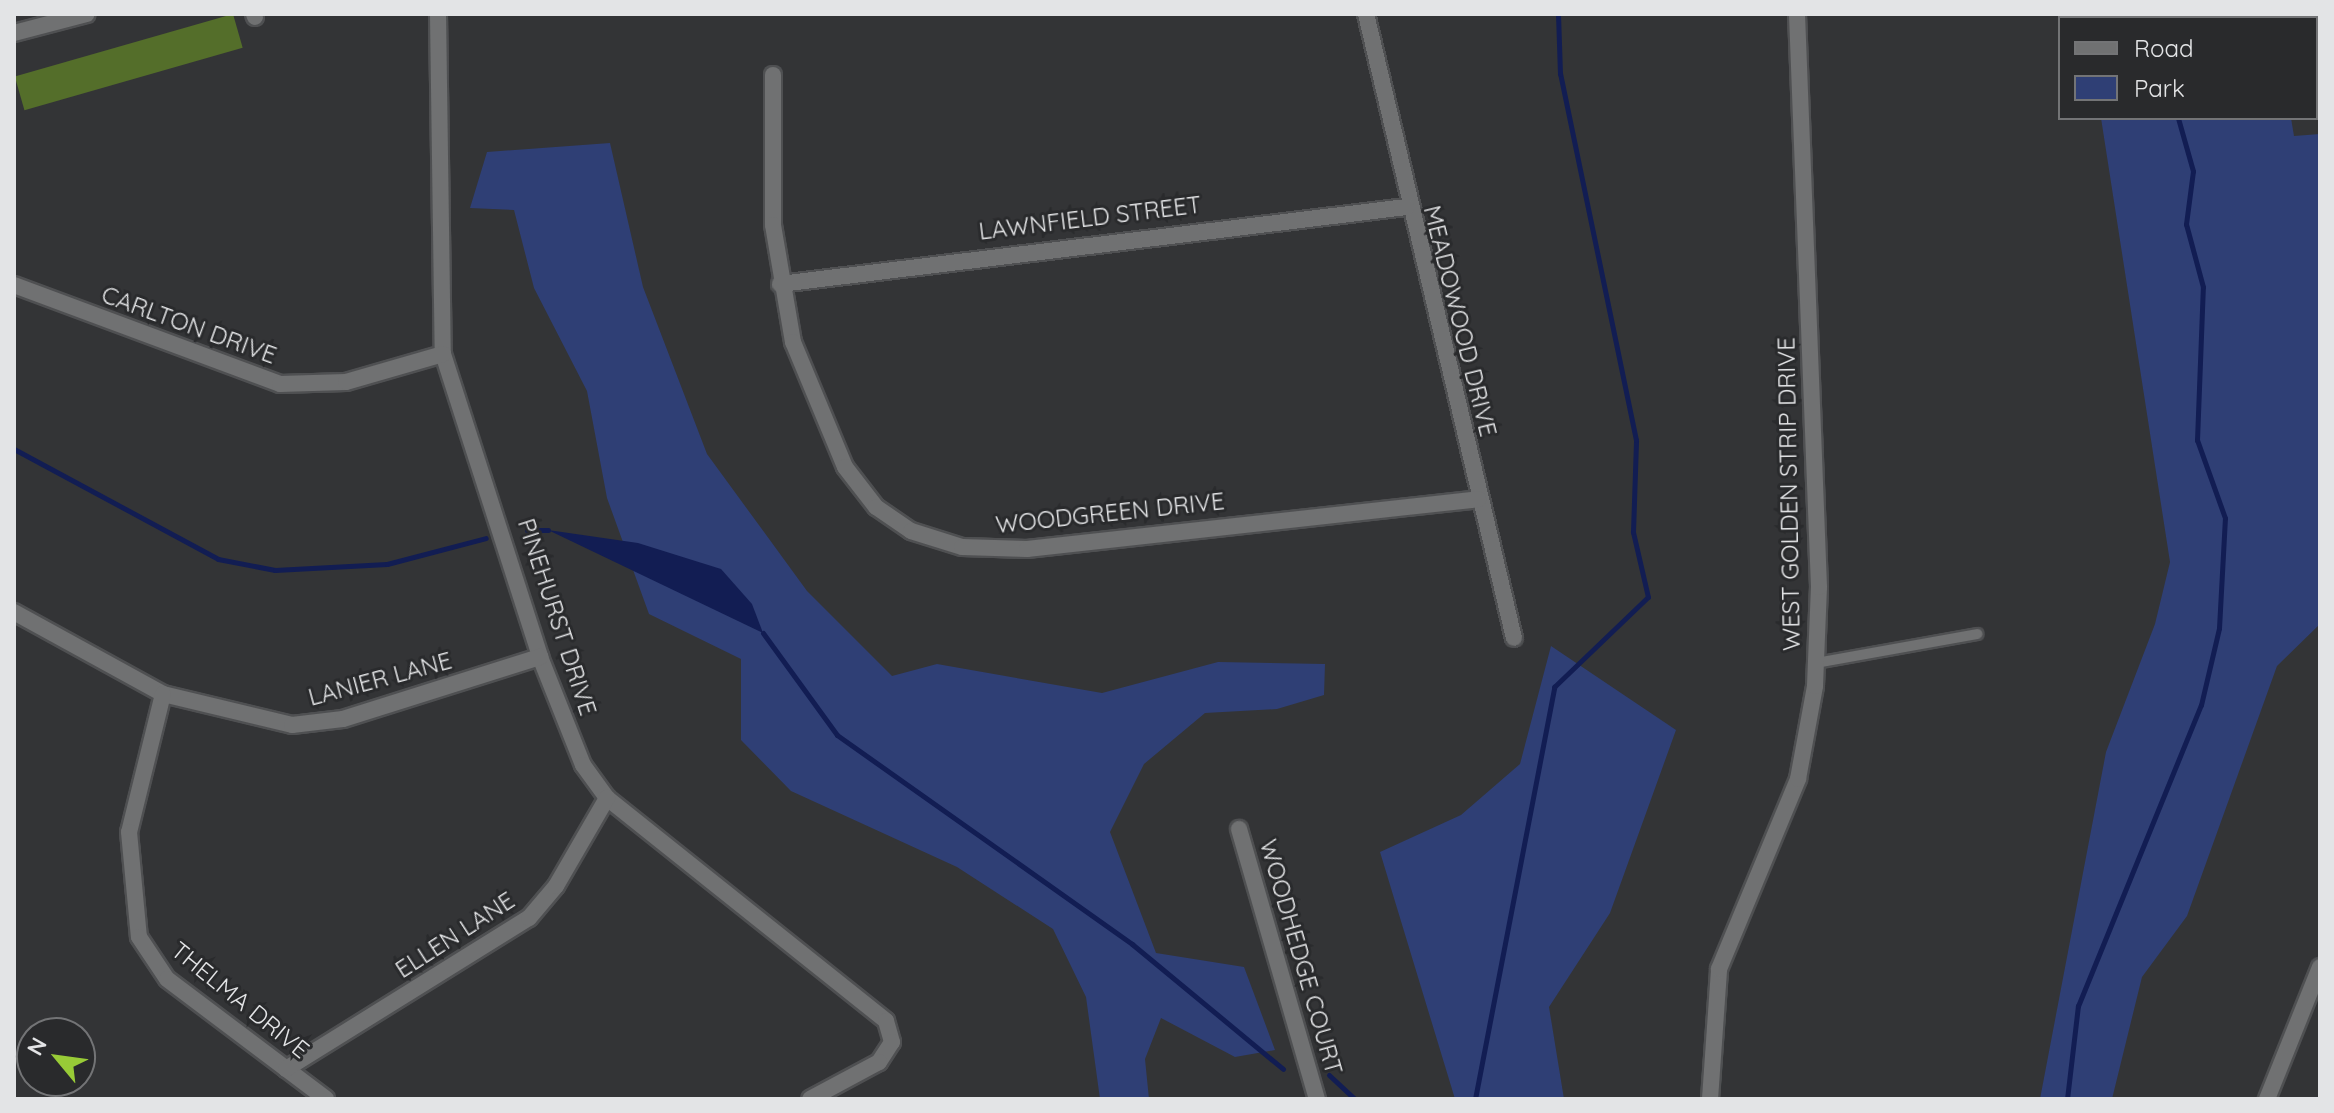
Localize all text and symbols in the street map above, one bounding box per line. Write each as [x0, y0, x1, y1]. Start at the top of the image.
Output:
legend [2058, 16, 2318, 120]
text: Road [2134, 33, 2194, 63]
text: Park [2134, 73, 2185, 103]
street label: LAWNFIELD STREET [977, 190, 1203, 246]
street label: MEADOWOOD DRIVE [1417, 202, 1503, 440]
street label: CARLTON DRIVE [98, 280, 280, 370]
street label: WEST GOLDEN STRIP DRIVE [1772, 337, 1806, 651]
street label: WOODGREEN DRIVE [994, 487, 1226, 539]
street label: PINEHURST DRIVE [512, 515, 602, 719]
street label: LANIER LANE [305, 646, 455, 712]
street label: WOODHEDGE COURT [1254, 836, 1348, 1078]
street label: ELLEN LANE [390, 886, 520, 984]
street label: THELMA DRIVE [165, 936, 315, 1064]
north arrow [16, 1017, 96, 1097]
text: N [21, 1032, 53, 1060]

